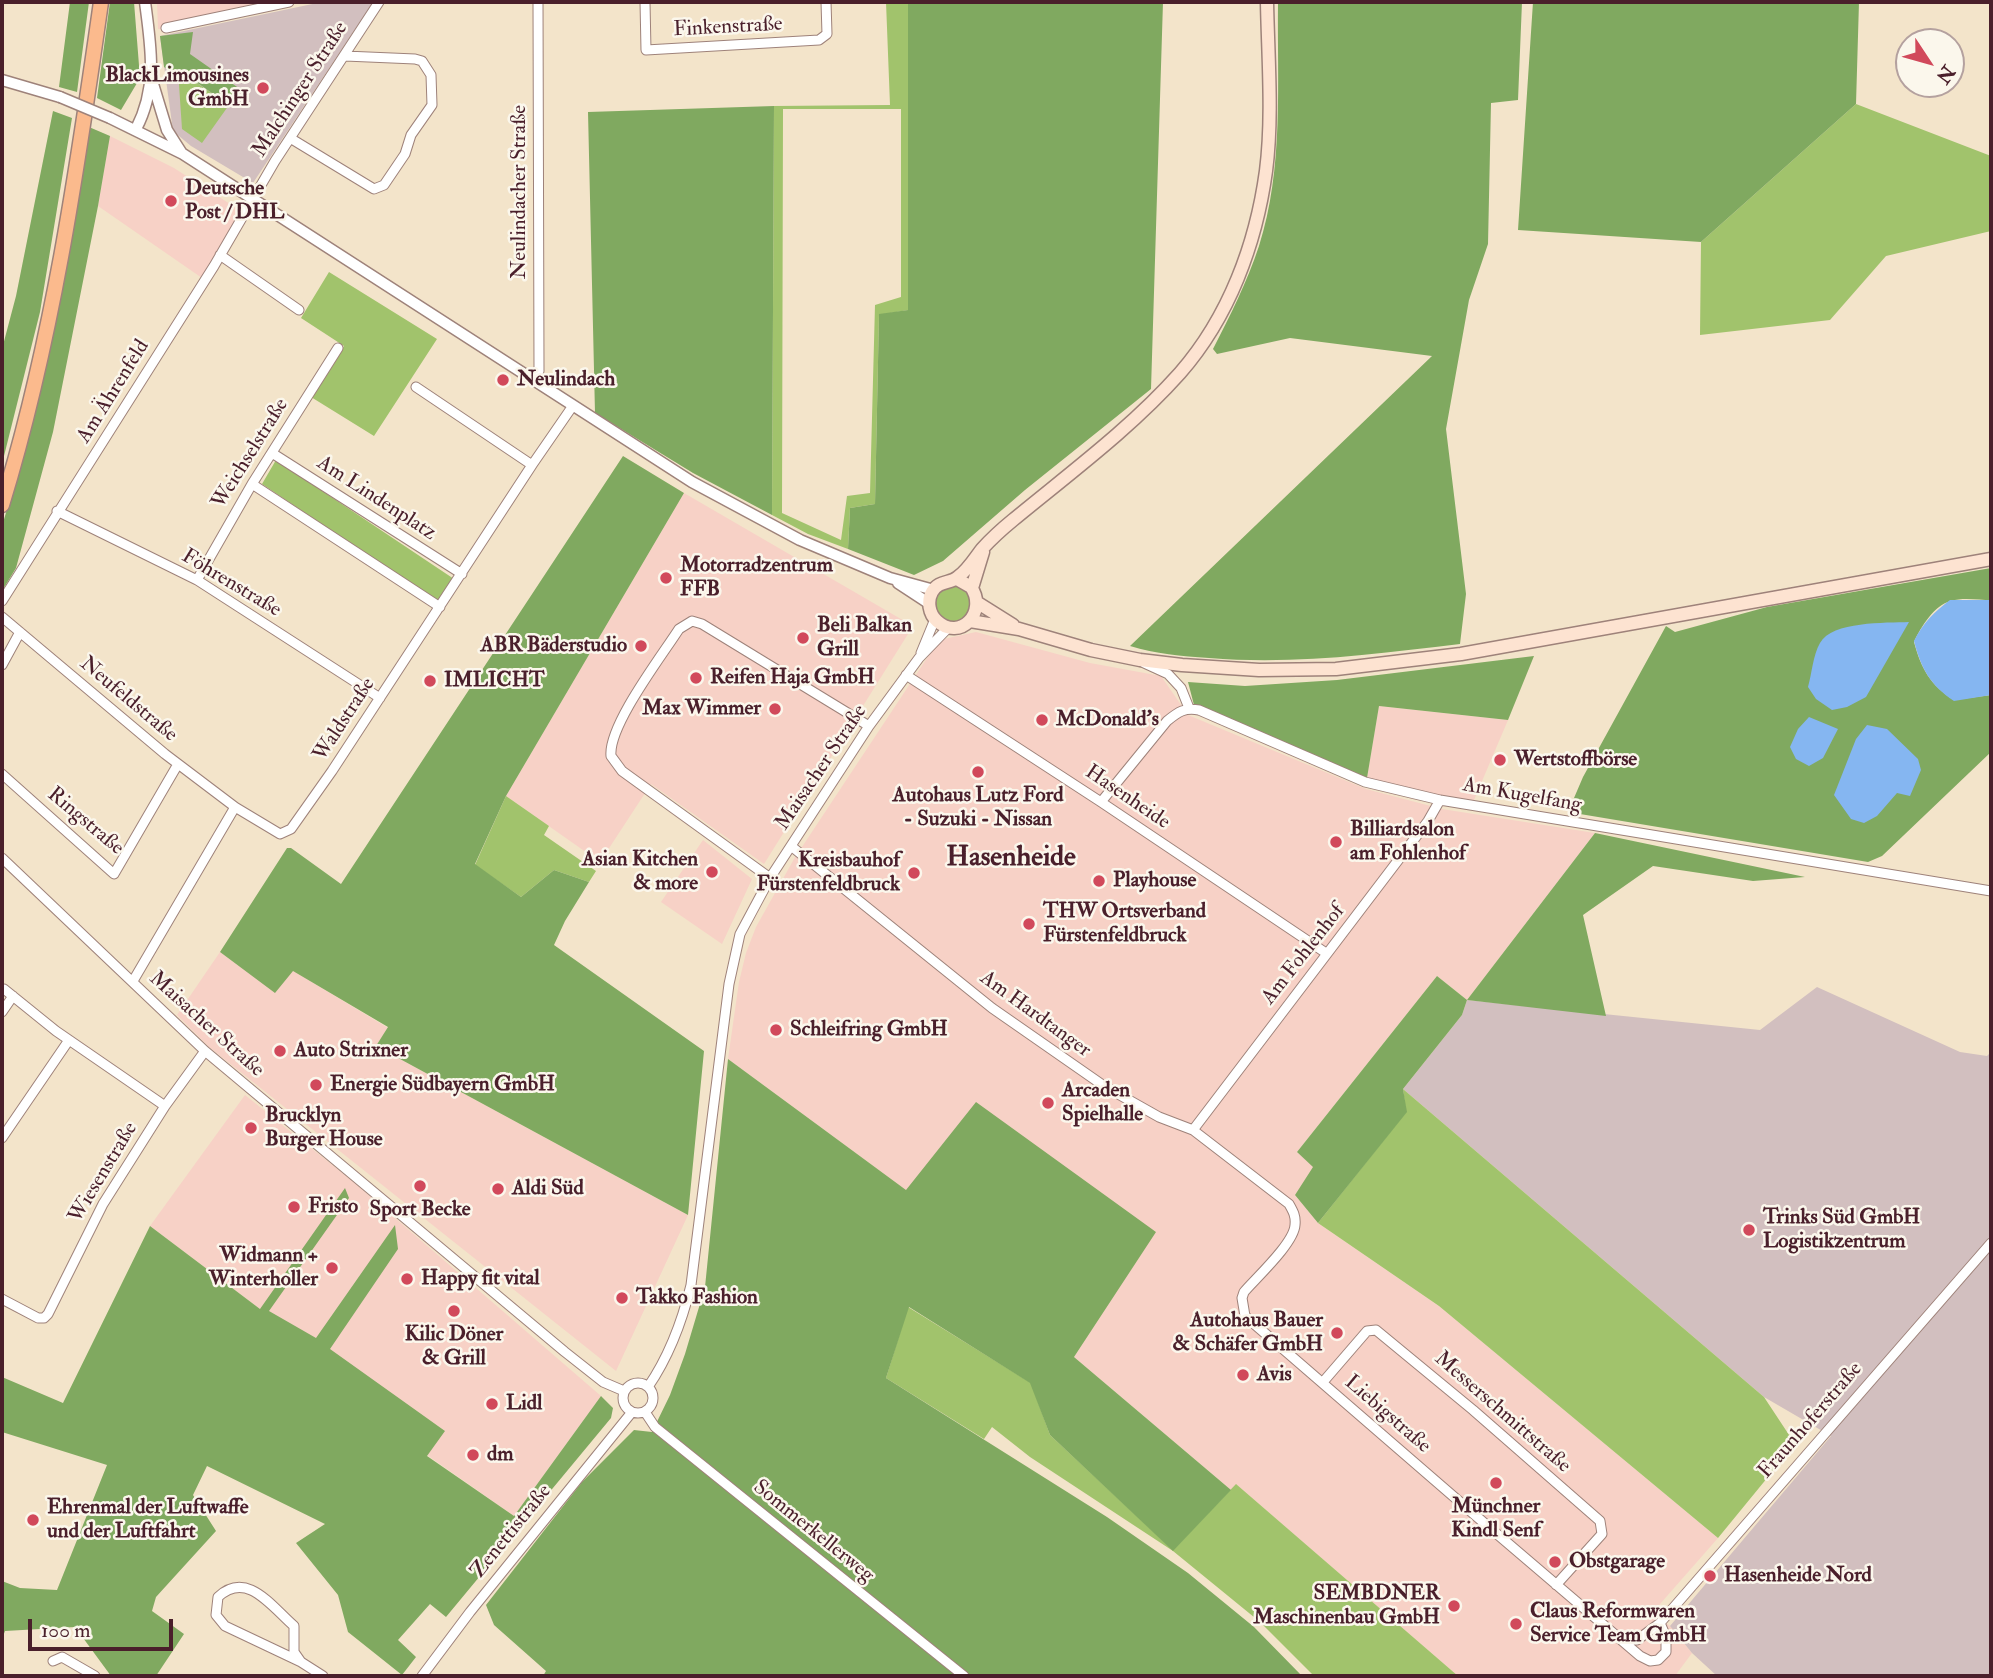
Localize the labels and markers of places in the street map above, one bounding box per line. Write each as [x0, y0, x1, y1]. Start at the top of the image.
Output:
place label: BlackLimousines GmbH [105, 63, 249, 113]
marker: BlackLimousines GmbH [255, 80, 271, 96]
place label: Deutsche Post / DHL [185, 176, 284, 226]
marker: Deutsche Post / DHL [163, 193, 179, 209]
place label: Neulindach [517, 367, 615, 393]
marker: Neulindach [495, 372, 511, 388]
place label: Motorradzentrum FFB [680, 553, 833, 603]
marker: Motorradzentrum FFB [658, 570, 674, 586]
place label: Beli Balkan Grill [817, 613, 912, 663]
marker: Beli Balkan Grill [795, 630, 811, 646]
place label: ABR Bäderstudio [480, 633, 627, 659]
marker: ABR Bäderstudio [633, 638, 649, 654]
place label: Reifen Haja GmbH [710, 665, 875, 691]
place label: IMLICHT [444, 668, 545, 694]
marker: Reifen Haja GmbH [688, 670, 704, 686]
marker: IMLICHT [422, 673, 438, 689]
place label: Max Wimmer [642, 696, 761, 722]
marker: Max Wimmer [767, 701, 783, 717]
place label: McDonald's [1056, 707, 1159, 733]
marker: McDonald's [1034, 712, 1050, 728]
place label: Wertstoffbörse [1514, 747, 1637, 773]
marker: Wertstoffbörse [1492, 752, 1508, 768]
marker: Autohaus Lutz Ford - Suzuki - Nissan [970, 764, 986, 780]
place label: Autohaus Lutz Ford - Suzuki - Nissan [892, 783, 1064, 833]
place label: Billiardsalon am Fohlenhof [1350, 817, 1466, 867]
marker: Billiardsalon am Fohlenhof [1328, 834, 1344, 850]
place label: Asian Kitchen & more [582, 847, 698, 897]
place label: Kreisbauhof Fürstenfeldbruck [756, 848, 900, 898]
marker: Asian Kitchen & more [704, 864, 720, 880]
marker: Kreisbauhof Fürstenfeldbruck [906, 865, 922, 881]
place label: Playhouse [1113, 868, 1196, 894]
marker: Playhouse [1091, 873, 1107, 889]
place label: THW Ortsverband Fürstenfeldbruck [1043, 899, 1206, 949]
marker: THW Ortsverband Fürstenfeldbruck [1021, 916, 1037, 932]
place label: Schleifring GmbH [790, 1017, 948, 1043]
marker: Schleifring GmbH [768, 1022, 784, 1038]
place label: Auto Strixner [294, 1038, 408, 1064]
marker: Auto Strixner [272, 1043, 288, 1059]
place label: Energie Südbayern GmbH [330, 1072, 555, 1098]
marker: Energie Südbayern GmbH [308, 1077, 324, 1093]
place label: Arcaden Spielhalle [1062, 1078, 1143, 1128]
marker: Arcaden Spielhalle [1040, 1095, 1056, 1111]
place label: Brucklyn Burger House [265, 1103, 383, 1153]
marker: Brucklyn Burger House [243, 1120, 259, 1136]
place label: Aldi Süd [512, 1176, 584, 1202]
marker: Sport Becke [412, 1178, 428, 1194]
marker: Aldi Süd [490, 1181, 506, 1197]
place label: Fristo [308, 1194, 358, 1220]
place label: Sport Becke [370, 1197, 470, 1223]
marker: Fristo [286, 1199, 302, 1215]
place label: Trinks Süd GmbH Logistikzentrum [1763, 1205, 1920, 1255]
marker: Trinks Süd GmbH Logistikzentrum [1741, 1222, 1757, 1238]
place label: Widmann + Winterholler [209, 1243, 318, 1293]
marker: Widmann + Winterholler [324, 1260, 340, 1276]
place label: Happy fit vital [421, 1266, 540, 1292]
marker: Happy fit vital [399, 1271, 415, 1287]
place label: Takko Fashion [636, 1285, 758, 1311]
marker: Takko Fashion [614, 1290, 630, 1306]
marker: Kilic Döner & Grill [446, 1303, 462, 1319]
place label: Autohaus Bauer & Schäfer GmbH [1173, 1308, 1323, 1358]
place label: Kilic Döner & Grill [405, 1322, 503, 1372]
marker: Autohaus Bauer & Schäfer GmbH [1329, 1325, 1345, 1341]
place label: Avis [1257, 1362, 1292, 1388]
marker: Avis [1235, 1367, 1251, 1383]
place label: Lidl [506, 1391, 542, 1417]
marker: Lidl [484, 1396, 500, 1412]
place label: dm [487, 1442, 514, 1468]
marker: dm [465, 1447, 481, 1463]
marker: Münchner Kindl Senf [1488, 1475, 1504, 1491]
place label: Münchner Kindl Senf [1451, 1494, 1541, 1544]
place label: Ehrenmal der Luftwaffe und der Luftfahrt [47, 1495, 249, 1545]
marker: Ehrenmal der Luftwaffe und der Luftfahrt [25, 1512, 41, 1528]
place label: Obstgarage [1569, 1549, 1665, 1575]
marker: Obstgarage [1547, 1554, 1563, 1570]
place label: Hasenheide Nord [1724, 1563, 1872, 1589]
marker: Hasenheide Nord [1702, 1568, 1718, 1584]
place label: SEMBDNER Maschinenbau GmbH [1253, 1581, 1440, 1631]
marker: SEMBDNER Maschinenbau GmbH [1446, 1598, 1462, 1614]
place label: Claus Reformwaren Service Team GmbH [1530, 1599, 1707, 1649]
marker: Claus Reformwaren Service Team GmbH [1508, 1616, 1524, 1632]

